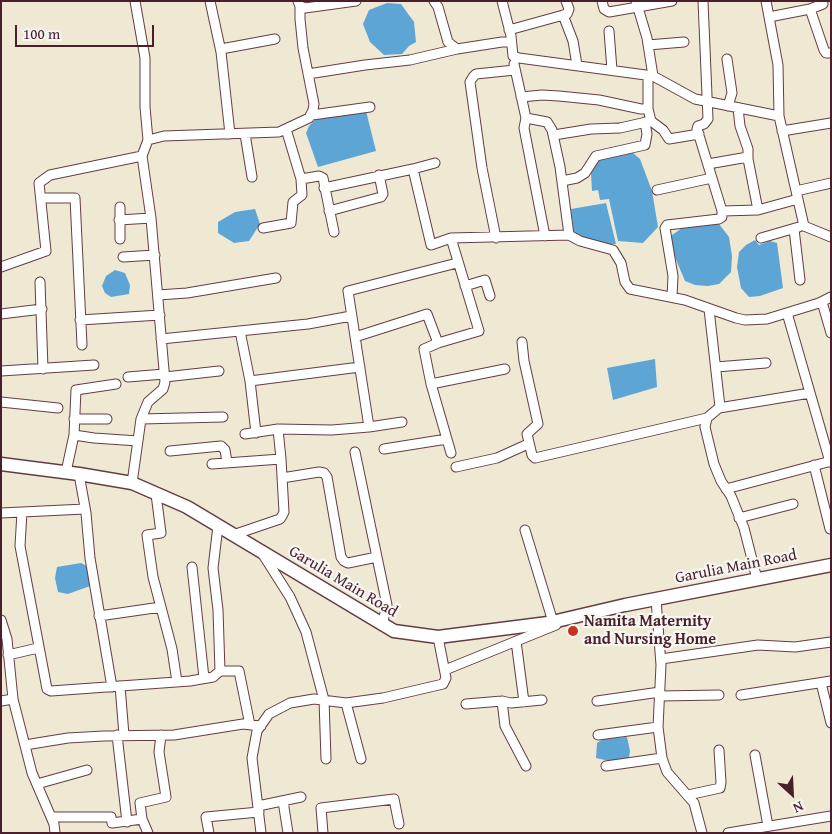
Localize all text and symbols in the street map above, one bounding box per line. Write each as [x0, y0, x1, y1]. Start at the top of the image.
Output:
scale bar [18, 15, 156, 47]
text: 100 m [23, 23, 60, 44]
street label: Garulia Main Road [285, 542, 401, 622]
street label: Garulia Main Road [674, 546, 798, 588]
place label: Namita Maternity and Nursing Home [584, 612, 716, 650]
marker: Namita Maternity and Nursing Home [566, 624, 580, 638]
north arrow [767, 769, 817, 819]
text: N [790, 797, 807, 819]

